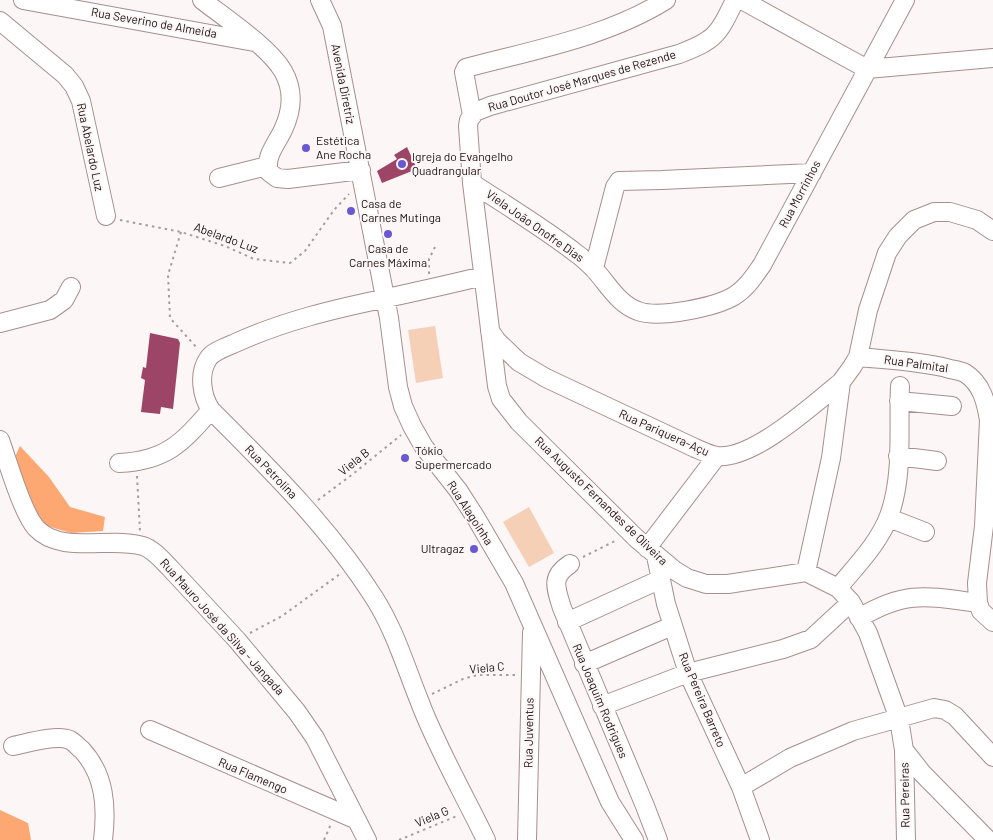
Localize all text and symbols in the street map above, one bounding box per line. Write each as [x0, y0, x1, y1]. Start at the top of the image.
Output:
street label: Rua Severino de Almeida [90, 4, 218, 40]
street label: Avenida Diretriz [329, 42, 359, 125]
street label: Rua Doutor José Marques de Rezende [486, 46, 677, 114]
street label: Rua Abelardo Luz [75, 101, 107, 192]
place label: Estética Ane Rocha [316, 133, 371, 161]
marker: Estética Ane Rocha [300, 142, 312, 154]
place label: Igreja do Evangelho Quadrangular [412, 149, 513, 177]
street label: Rua Morrinhos [775, 157, 823, 230]
marker: Igreja do Evangelho Quadrangular [396, 158, 408, 170]
street label: Viela João Onofre Dias [484, 186, 587, 264]
place label: Casa de Carnes Mutinga [361, 196, 441, 224]
marker: Casa de Carnes Mutinga [345, 205, 357, 217]
street label: Abelardo Luz [192, 219, 260, 255]
marker: Casa de Carnes Máxima [382, 228, 394, 240]
place label: Casa de Carnes Máxima [349, 241, 427, 269]
street label: Rua Palmital [883, 352, 949, 374]
street label: Rua Pariquera-Açu [617, 406, 712, 458]
street label: Rua Augusto Fernandes de Oliveira [532, 433, 671, 567]
street label: Rua Petrolina [243, 442, 301, 501]
place label: Tókio Supermercado [415, 443, 492, 471]
street label: Viela B [335, 445, 372, 478]
marker: Tókio Supermercado [399, 452, 411, 464]
street label: Rua Alagoinha [445, 478, 497, 547]
place label: Ultragaz [421, 541, 464, 555]
marker: Ultragaz [468, 543, 480, 555]
street label: Rua Mauro José da Silva - Jangada [158, 555, 288, 697]
street label: Rua Joaquim Rodrigues [570, 641, 631, 760]
street label: Rua Pereira Barreto [677, 650, 729, 749]
street label: Viela C [469, 659, 505, 676]
street label: Rua Juventus [520, 697, 536, 768]
street label: Rua Flamengo [217, 754, 290, 796]
street label: Rua Pereiras [896, 762, 912, 828]
street label: Viela G [413, 803, 451, 829]

